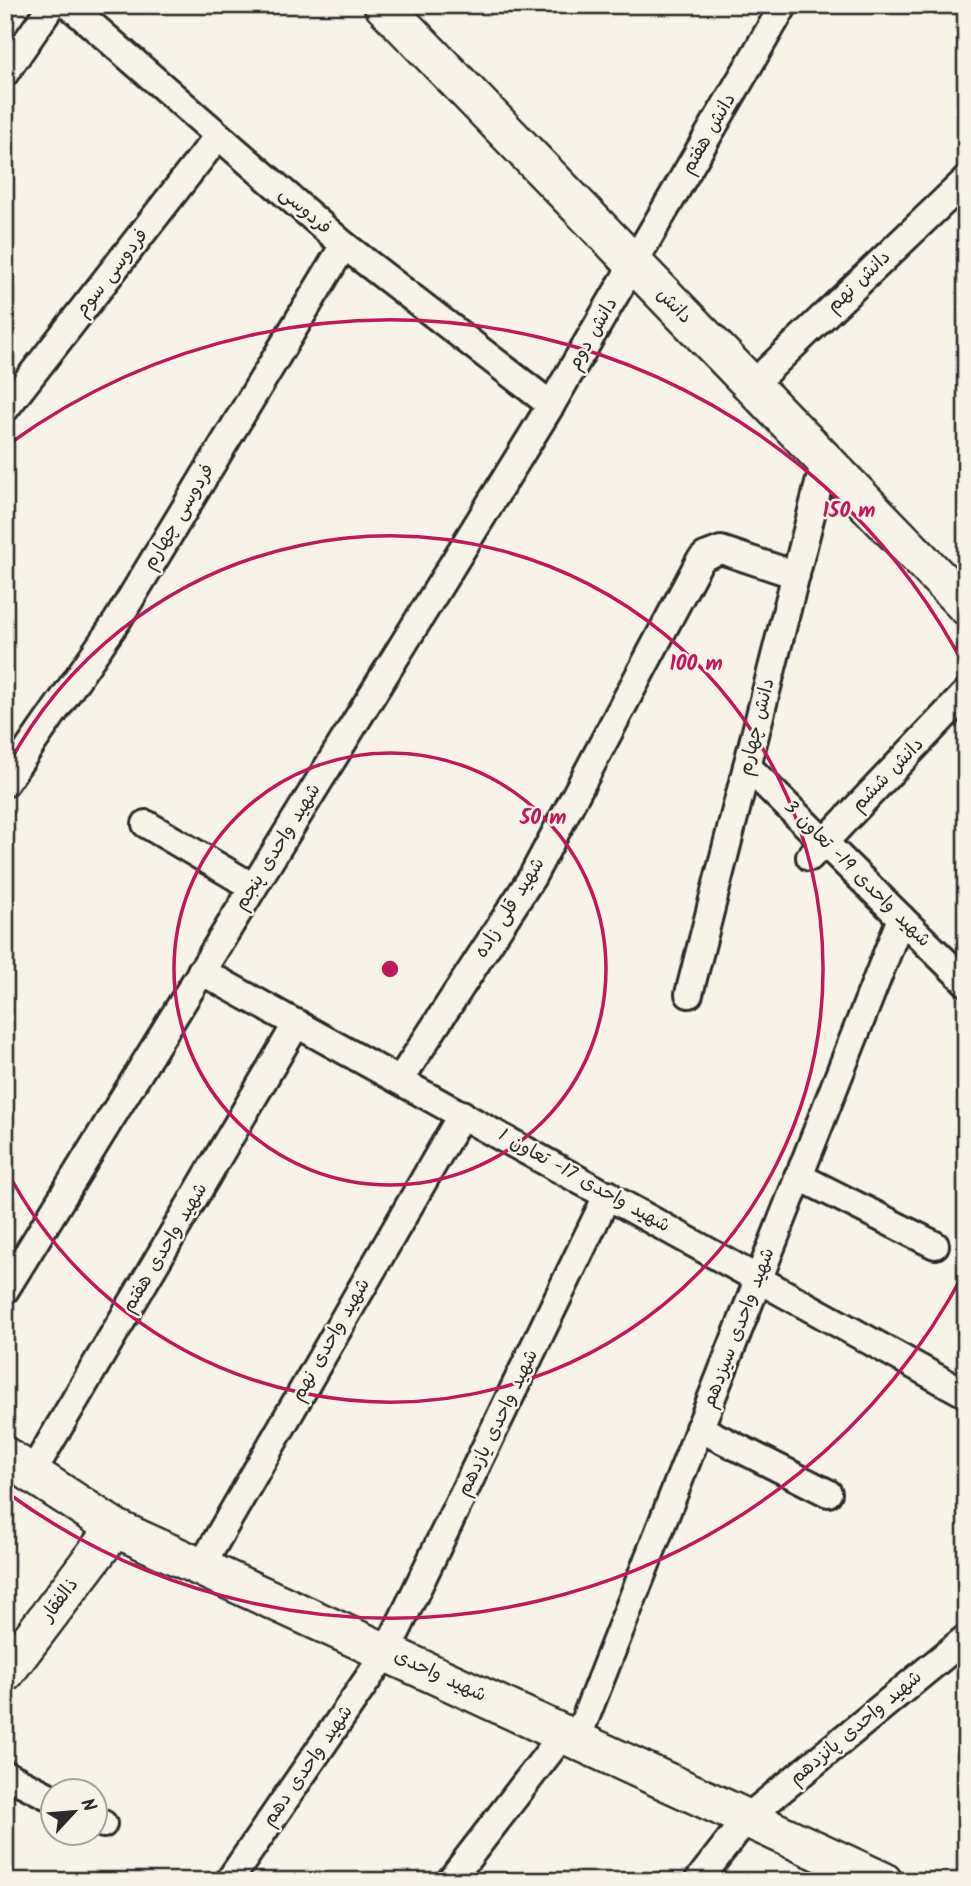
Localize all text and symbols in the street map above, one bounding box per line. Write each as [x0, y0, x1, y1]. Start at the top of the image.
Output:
street label: دانش هفتم [674, 88, 744, 180]
street label: فردوسی [272, 179, 338, 243]
street label: فردوسی سوم [68, 222, 156, 324]
street label: دانش نهم [820, 243, 898, 321]
street label: دانش [649, 281, 699, 331]
street label: دانش دوم [560, 292, 626, 376]
street label: فردوسی چهارم [135, 458, 223, 576]
text: 150 m [822, 495, 876, 528]
text: 100 m [669, 648, 723, 681]
street label: دانش چهارم [730, 675, 784, 779]
street label: دانش ششم [845, 731, 931, 819]
street label: شهید واحدی پنجم [227, 778, 329, 916]
street label: شهید واحدی 19- تعاون 3 [776, 793, 938, 955]
text: 50 m [519, 802, 566, 835]
street label: شهید قلی زاده [467, 852, 553, 964]
centre of rings [378, 957, 402, 981]
street label: شهید واحدی 17- تعاون 1 [492, 1121, 676, 1241]
street label: شهید واحدی هفتم [114, 1177, 216, 1319]
street label: شهید واحدی سیزدهم [695, 1243, 783, 1413]
street label: شهید واحدی نهم [284, 1273, 378, 1407]
street label: شهید واحدی یازدهم [449, 1344, 547, 1502]
street label: ذالفقار [32, 1572, 86, 1630]
street label: شهید واحدی [389, 1641, 491, 1711]
street label: شهید واحدی پانزدهم [783, 1663, 929, 1793]
street label: شهید واحدی دهم [255, 1699, 361, 1833]
north arrow [38, 1778, 108, 1848]
text: N [71, 1793, 104, 1817]

